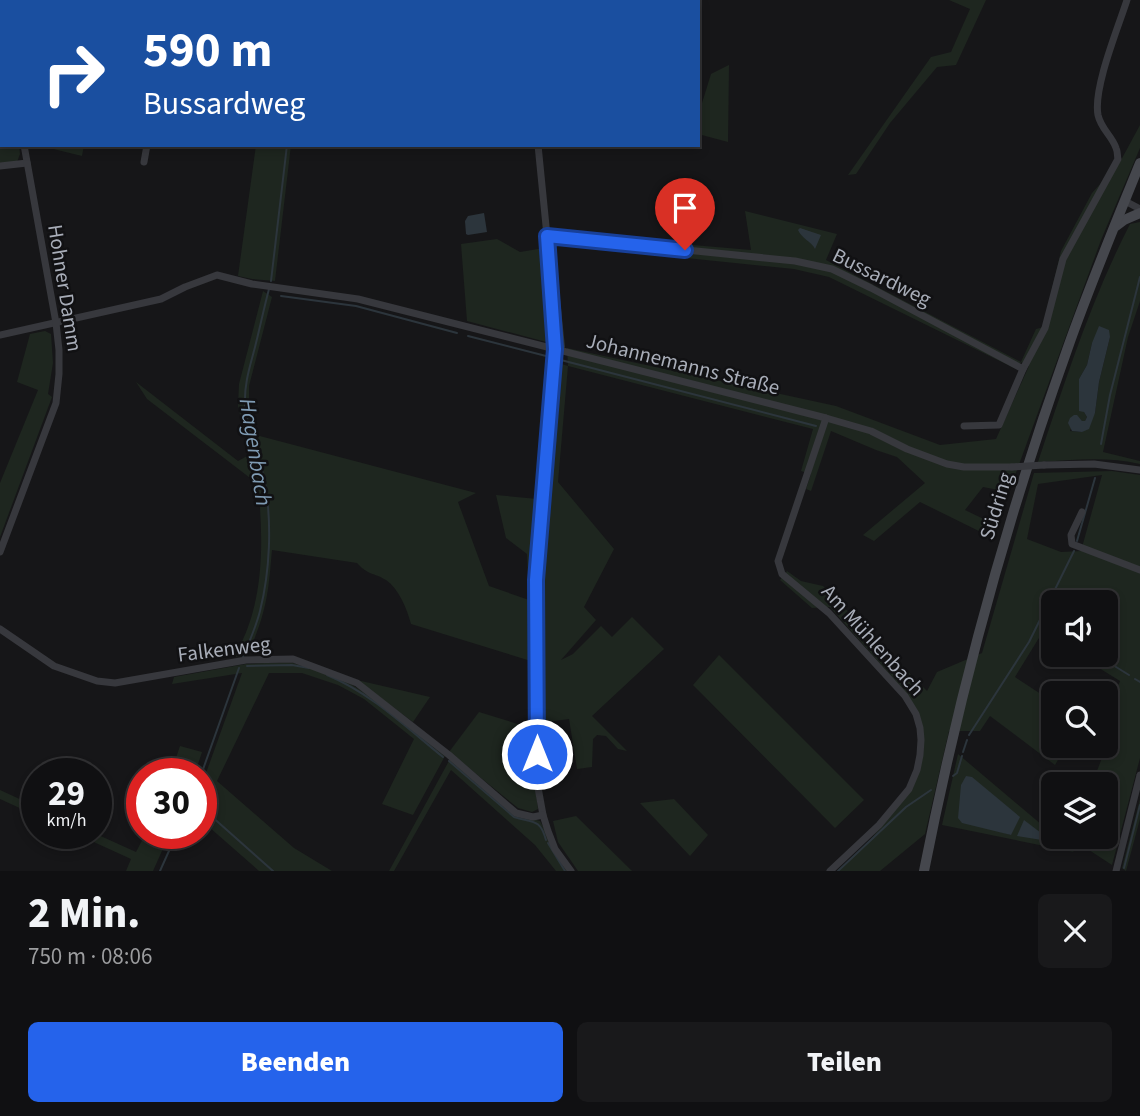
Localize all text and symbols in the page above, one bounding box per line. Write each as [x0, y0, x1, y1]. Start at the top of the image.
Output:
text: 590 m [143, 16, 272, 86]
icon: right [28, 28, 119, 119]
text: Bussardweg [143, 81, 305, 127]
pin [655, 178, 715, 250]
icon: arrive [666, 189, 704, 227]
street label: Hohner Damm [40, 222, 90, 354]
street label: Bussardweg [828, 240, 937, 314]
street label: Johannemanns Straße [583, 325, 783, 403]
water label: Hagenbach [231, 396, 280, 508]
street label: Südring [972, 468, 1021, 543]
street label: Am Mühlenbach [815, 577, 931, 703]
map controls [1041, 590, 1118, 849]
button: sound [1041, 590, 1118, 667]
street label: Falkenweg [176, 628, 273, 670]
button: search [1041, 681, 1118, 758]
position arrow [500, 717, 574, 791]
speed limit sign: 30 [126, 758, 217, 849]
text: 29 [48, 769, 85, 819]
button: layers [1041, 772, 1118, 849]
text: km/h [47, 808, 86, 833]
text: 2 Min. [28, 884, 140, 944]
button: close [1038, 894, 1112, 968]
text: 750 m · 08:06 [28, 940, 152, 973]
button: Beenden [28, 1022, 563, 1102]
button: Teilen [577, 1022, 1112, 1102]

